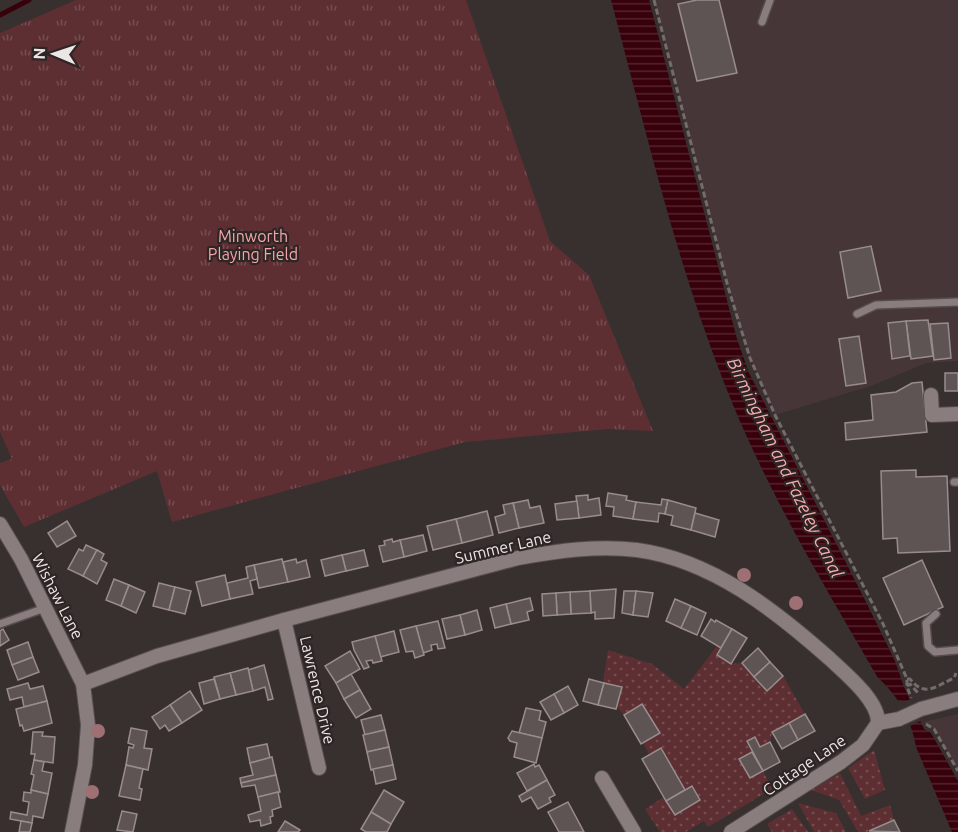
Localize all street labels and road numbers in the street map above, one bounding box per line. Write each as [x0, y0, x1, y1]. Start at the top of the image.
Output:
street label: Summer Lane [453, 527, 553, 567]
street label: Wishaw Lane [29, 550, 87, 642]
street label: Lawrence Drive [297, 634, 339, 746]
street label: Cottage Lane [759, 731, 849, 799]

